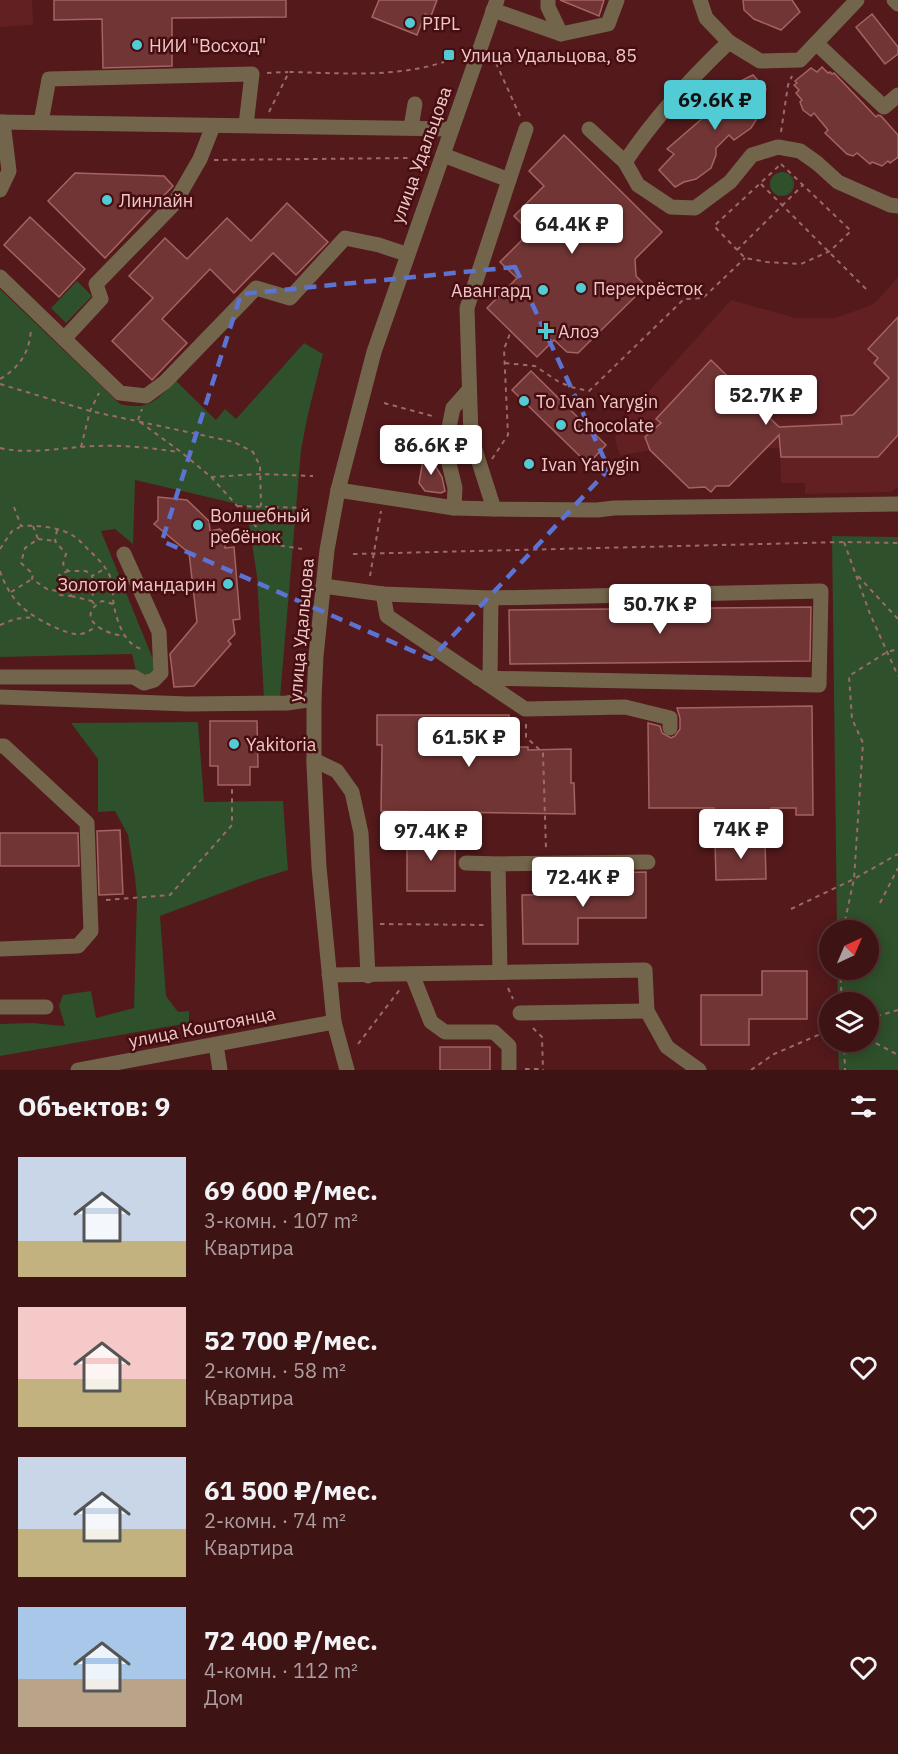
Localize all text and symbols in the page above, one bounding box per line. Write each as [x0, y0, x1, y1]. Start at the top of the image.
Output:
place label: PIPL [422, 12, 460, 35]
marker: PIPL [403, 16, 417, 30]
place label: НИИ "Восход" [149, 34, 266, 57]
marker: НИИ "Восход" [130, 38, 144, 52]
place label: Улица Удальцова, 85 [461, 44, 637, 67]
marker: Улица Удальцова, 85 [442, 48, 456, 62]
pin: 69.6K ₽ [660, 80, 770, 131]
street label: улица Удальцова [386, 83, 457, 227]
text: 69.6K ₽ [678, 86, 752, 113]
place label: Линлайн [119, 189, 193, 212]
marker: Линлайн [100, 193, 114, 207]
pin: 64.4K ₽ [517, 204, 627, 255]
text: 64.4K ₽ [535, 210, 609, 237]
place label: Перекрёсток [593, 277, 703, 300]
place label: Авангард [451, 279, 531, 302]
marker: Перекрёсток [574, 281, 588, 295]
marker: Авангард [536, 283, 550, 297]
place label: Алоэ [558, 320, 599, 343]
marker: Алоэ [539, 324, 553, 338]
pin: 52.7K ₽ [711, 375, 821, 426]
text: 52.7K ₽ [729, 381, 803, 408]
place label: To Ivan Yarygin [536, 390, 658, 413]
marker: To Ivan Yarygin [517, 394, 531, 408]
place label: Chocolate [573, 414, 654, 437]
marker: Chocolate [554, 418, 568, 432]
pin: 86.6K ₽ [376, 425, 486, 476]
text: 86.6K ₽ [394, 431, 468, 458]
place label: Ivan Yarygin [541, 453, 640, 476]
marker: Ivan Yarygin [522, 457, 536, 471]
place label: Волшебный ребёнок [210, 504, 311, 548]
marker: Волшебный ребёнок [191, 518, 205, 532]
street label: улица Удальцова [283, 557, 319, 703]
place label: Золотой мандарин [57, 573, 216, 596]
marker: Золотой мандарин [221, 577, 235, 591]
pin: 50.7K ₽ [605, 584, 715, 635]
text: 50.7K ₽ [623, 590, 697, 617]
pin: 61.5K ₽ [414, 717, 524, 768]
text: 61.5K ₽ [432, 723, 506, 750]
place label: Yakitoria [246, 733, 317, 756]
marker: Yakitoria [227, 737, 241, 751]
pin: 74K ₽ [699, 809, 783, 860]
pin: 97.4K ₽ [376, 811, 486, 862]
text: 74K ₽ [713, 815, 769, 842]
text: 97.4K ₽ [394, 817, 468, 844]
pin: 72.4K ₽ [528, 857, 638, 908]
text: 72.4K ₽ [546, 863, 620, 890]
north arrow [819, 920, 879, 980]
map controls [819, 920, 879, 1052]
button: layers [819, 992, 879, 1052]
street label: улица Коштоянца [127, 1001, 278, 1053]
text: Объектов: 9 [18, 1089, 170, 1123]
icon: filters [847, 1090, 880, 1123]
text: 69 600 ₽/мес. [204, 1173, 378, 1207]
icon: home [66, 1181, 138, 1253]
icon: heart [847, 1201, 880, 1234]
text: 3-комн. · 107 m² [204, 1207, 358, 1234]
text: Квартира [204, 1234, 294, 1261]
text: 52 700 ₽/мес. [204, 1323, 378, 1357]
icon: home [66, 1331, 138, 1403]
icon: heart [847, 1351, 880, 1384]
text: 2-комн. · 58 m² [204, 1357, 346, 1384]
text: Квартира [204, 1384, 294, 1411]
text: 61 500 ₽/мес. [204, 1473, 378, 1507]
icon: home [66, 1481, 138, 1553]
icon: heart [847, 1501, 880, 1534]
text: 2-комн. · 74 m² [204, 1507, 346, 1534]
text: Квартира [204, 1534, 294, 1561]
text: 72 400 ₽/мес. [204, 1623, 378, 1657]
icon: home [66, 1631, 138, 1703]
icon: heart [847, 1651, 880, 1684]
text: 4-комн. · 112 m² [204, 1657, 358, 1684]
text: Дом [204, 1684, 244, 1711]

